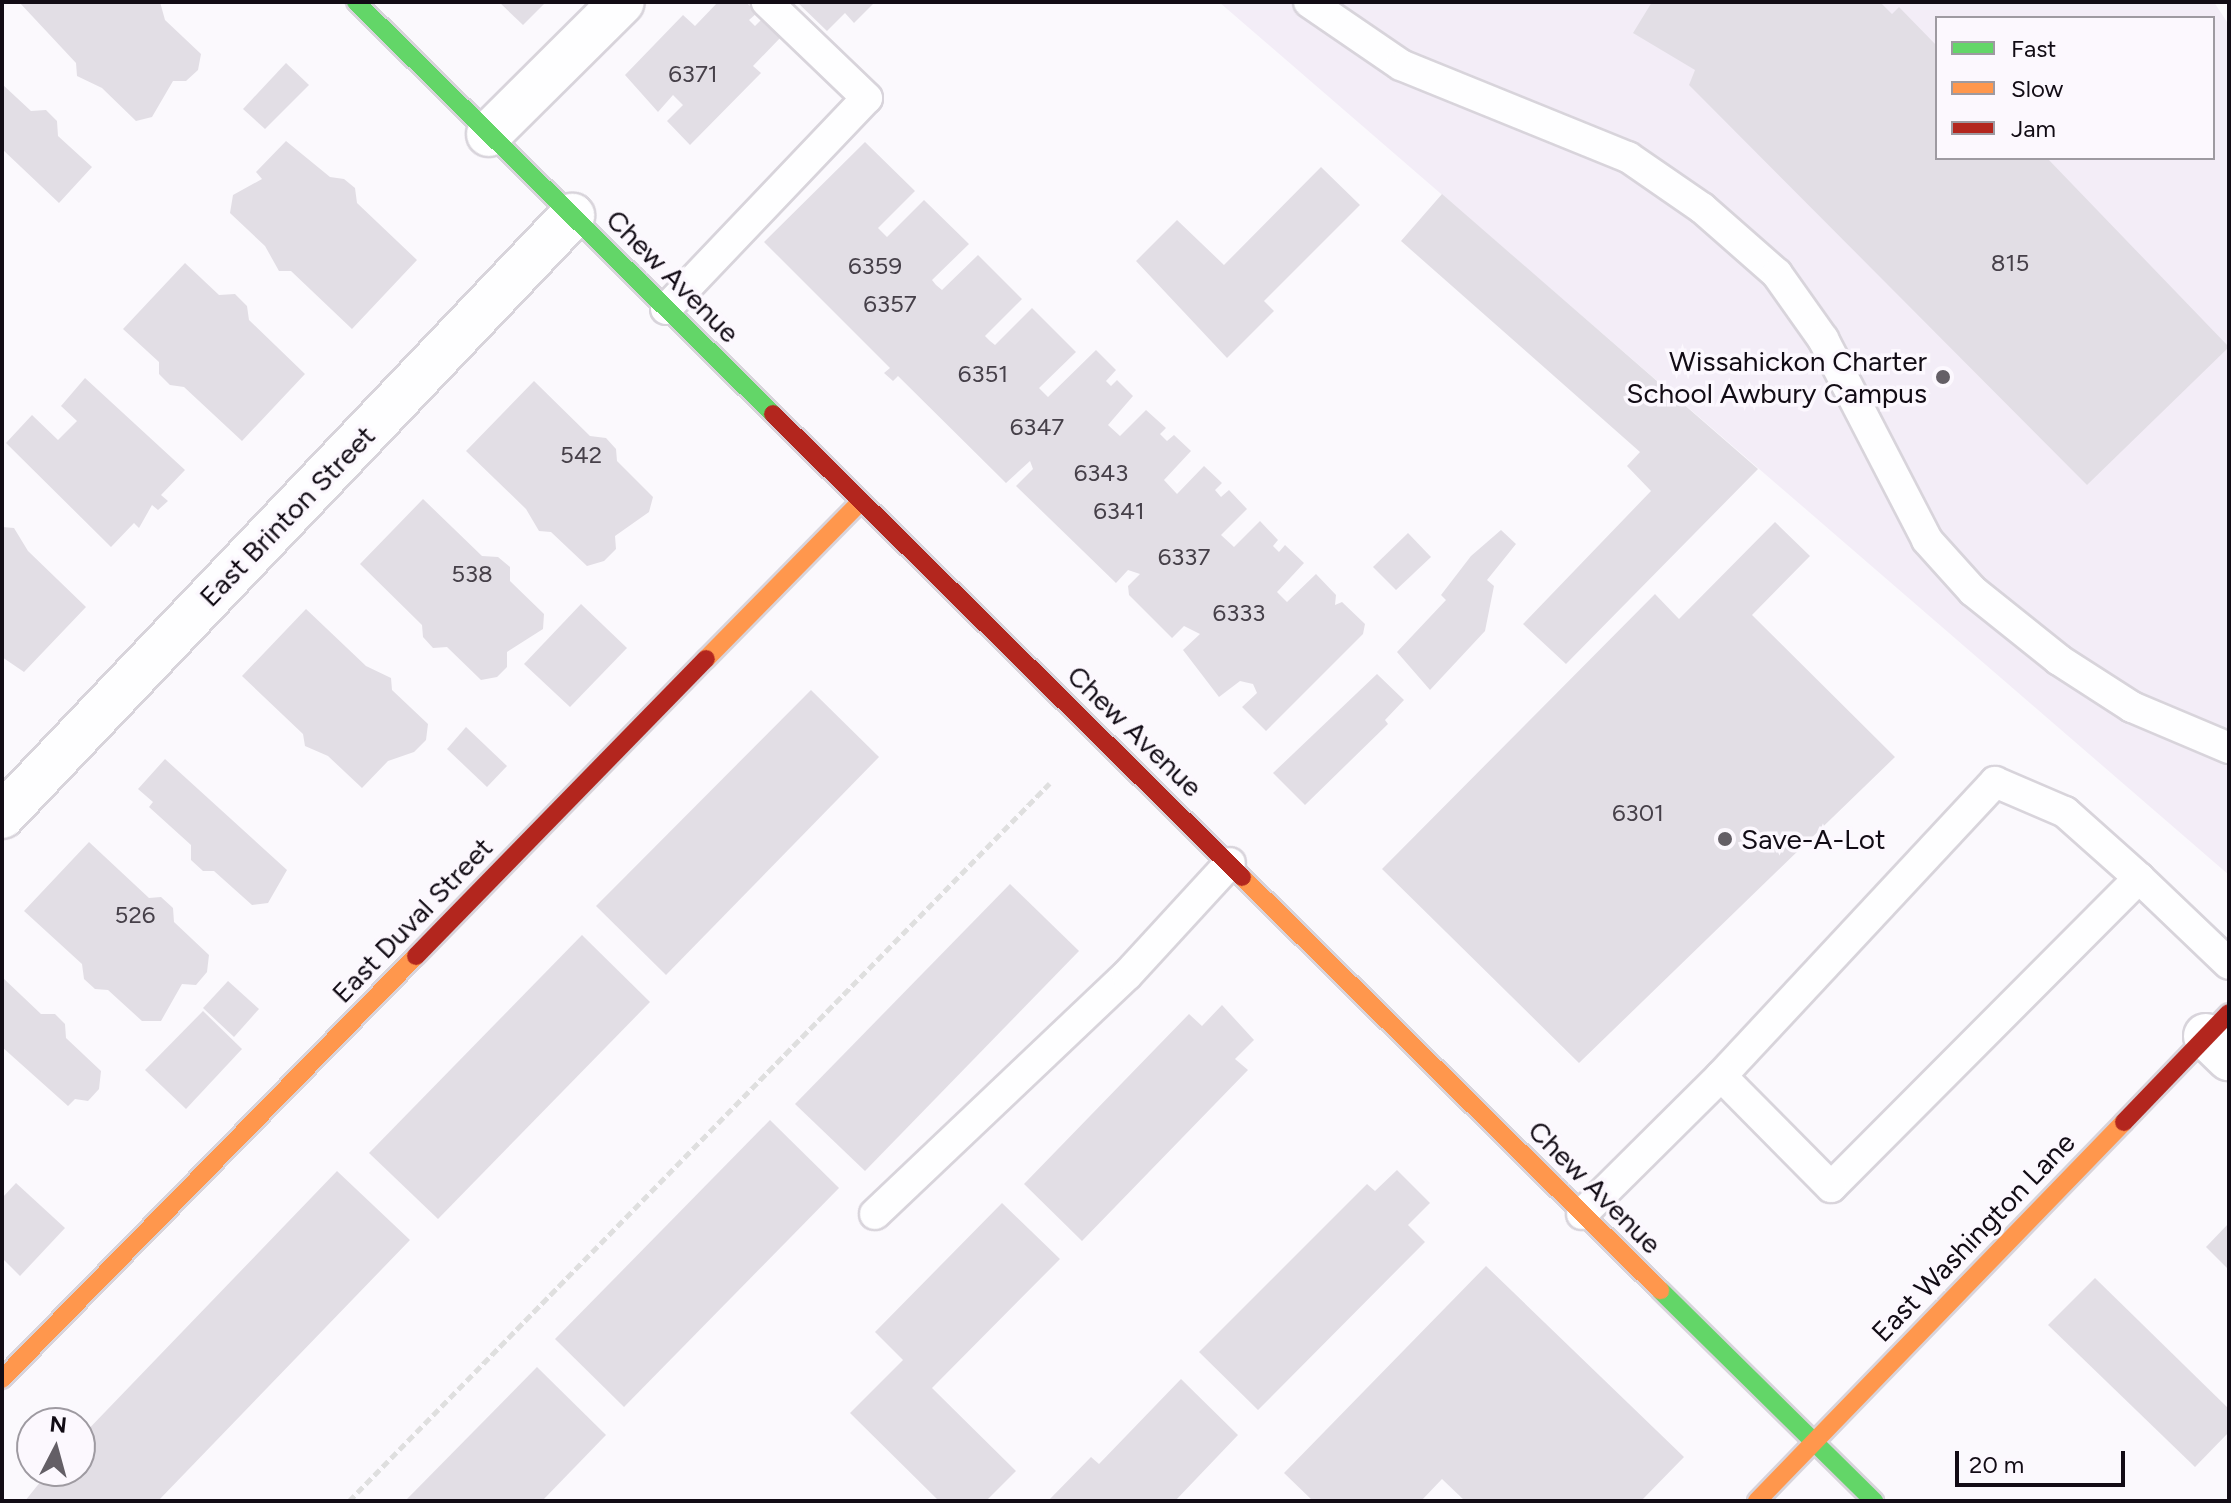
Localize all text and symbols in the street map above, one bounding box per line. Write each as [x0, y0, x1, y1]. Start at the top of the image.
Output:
legend [1935, 16, 2215, 160]
text: Fast [2011, 34, 2056, 63]
house number: 6371 [668, 60, 718, 88]
text: Slow [2011, 74, 2063, 103]
text: Jam [2011, 114, 2056, 143]
street label: Chew Avenue [600, 203, 746, 349]
house number: 815 [1991, 249, 2029, 277]
house number: 6359 [848, 252, 902, 280]
house number: 6357 [863, 290, 917, 318]
place label: Wissahickon Charter School Awbury Campus [1626, 344, 1927, 410]
house number: 6351 [958, 360, 1008, 388]
marker: Wissahickon Charter School Awbury Campus [1934, 368, 1952, 386]
house number: 6347 [1010, 413, 1064, 441]
street label: East Brinton Street [192, 419, 382, 613]
house number: 542 [560, 441, 602, 469]
house number: 6343 [1074, 459, 1128, 487]
house number: 6341 [1093, 497, 1145, 525]
house number: 6337 [1158, 543, 1210, 571]
house number: 538 [451, 560, 493, 588]
house number: 6333 [1213, 599, 1265, 627]
street label: Chew Avenue [1061, 658, 1209, 804]
house number: 6301 [1612, 799, 1664, 827]
place label: Save-A-Lot [1741, 822, 1885, 856]
marker: Save-A-Lot [1716, 830, 1734, 848]
street label: East Duval Street [325, 831, 499, 1009]
house number: 526 [115, 901, 155, 929]
street label: Chew Avenue [1522, 1114, 1668, 1260]
street label: East Washington Lane [1864, 1125, 2082, 1349]
north arrow [16, 1407, 96, 1487]
text: N [48, 1410, 68, 1439]
scale bar [1959, 1435, 2129, 1485]
text: 20 m [1969, 1450, 2024, 1479]

